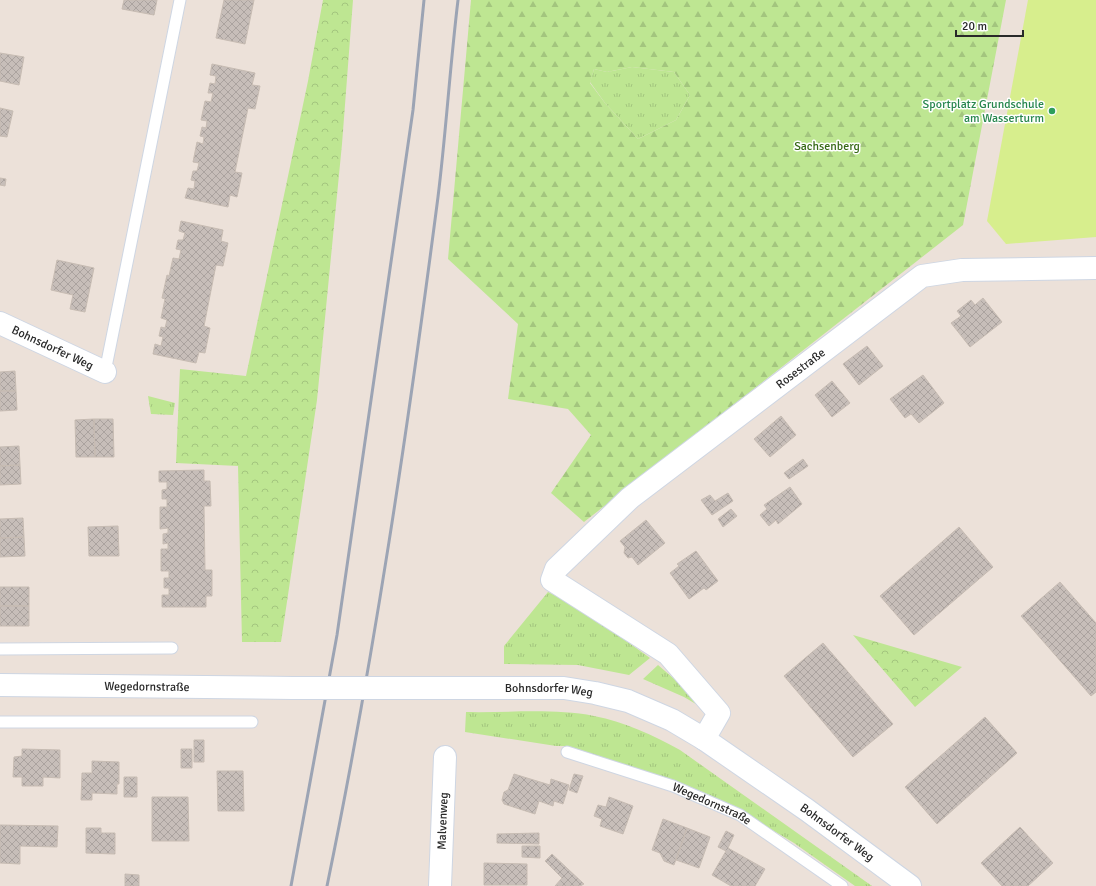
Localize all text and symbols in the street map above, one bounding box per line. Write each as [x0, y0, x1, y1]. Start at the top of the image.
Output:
scale bar [956, 12, 1023, 38]
text: 20 m [962, 19, 987, 34]
place label: Sportplatz Grundschule am Wasserturm [923, 97, 1044, 126]
marker: Sportplatz Grundschule am Wasserturm [1047, 106, 1057, 116]
park label: Sachsenberg [794, 139, 860, 154]
street label: Bohnsdorfer Weg [9, 322, 96, 373]
street label: Rosestraße [773, 345, 828, 392]
street label: Wegedornstraße [104, 679, 190, 695]
street label: Bohnsdorfer Weg [505, 681, 594, 701]
street label: Wegedornstraße [670, 780, 754, 829]
street label: Malvenweg [434, 792, 452, 850]
street label: Bohnsdorfer Weg [797, 800, 877, 865]

